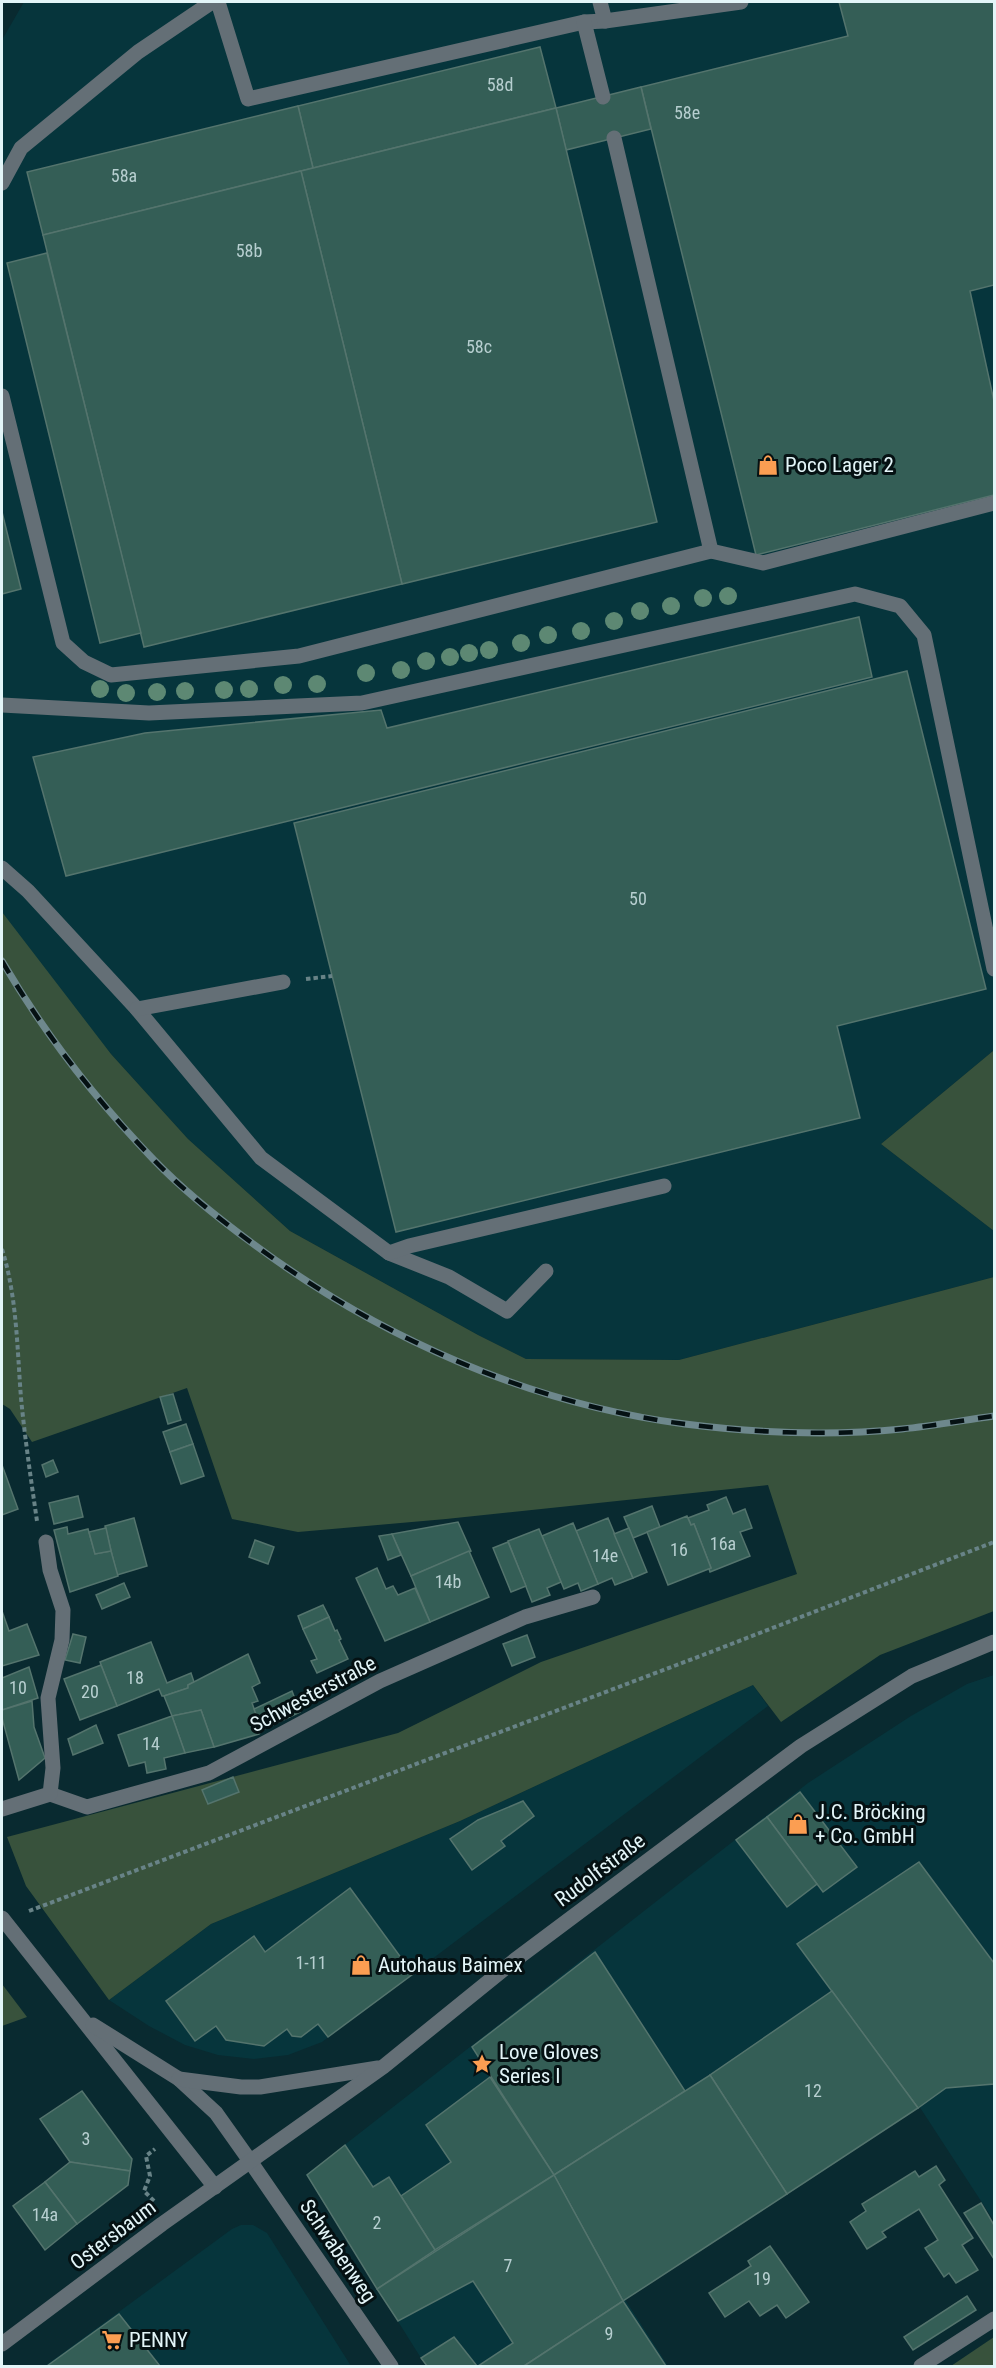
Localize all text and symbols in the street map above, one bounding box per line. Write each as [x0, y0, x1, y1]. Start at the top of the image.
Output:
house number: 58d [487, 74, 513, 95]
house number: 58e [674, 102, 700, 123]
house number: 58a [111, 165, 137, 186]
house number: 58b [236, 240, 262, 261]
house number: 58c [466, 336, 492, 357]
shop icon: Poco Lager 2 [756, 453, 780, 477]
place label: Poco Lager 2 [785, 453, 894, 477]
house number: 50 [629, 888, 647, 909]
house number: 16a [710, 1533, 736, 1554]
house number: 16 [670, 1539, 688, 1560]
house number: 14e [592, 1545, 618, 1566]
house number: 14b [435, 1571, 461, 1592]
street label: Schwesterstraße [246, 1651, 380, 1737]
house number: 18 [126, 1667, 144, 1688]
house number: 10 [9, 1677, 27, 1698]
house number: 20 [81, 1681, 99, 1702]
house number: 14 [142, 1733, 160, 1754]
place label: J.C. Bröcking + Co. GmbH [815, 1800, 926, 1848]
shop icon: J.C. Bröcking + Co. GmbH [786, 1812, 810, 1836]
street label: Rudolfstraße [550, 1828, 650, 1912]
house number: 1-11 [295, 1952, 327, 1973]
shop icon: Autohaus Baimex [349, 1953, 373, 1977]
place label: Autohaus Baimex [378, 1953, 523, 1977]
place label: Love Gloves Series I [499, 2040, 599, 2088]
place icon: Love Gloves Series I [470, 2052, 494, 2076]
house number: 12 [804, 2080, 822, 2101]
house number: 3 [82, 2128, 90, 2149]
street label: Ostersbaum [66, 2195, 160, 2275]
street label: Schwabenweg [295, 2195, 381, 2307]
house number: 14a [32, 2204, 58, 2225]
house number: 2 [373, 2212, 382, 2233]
house number: 7 [504, 2255, 513, 2276]
house number: 19 [753, 2268, 771, 2289]
house number: 9 [605, 2323, 613, 2344]
supermarket icon: PENNY [100, 2328, 124, 2352]
place label: PENNY [129, 2328, 188, 2352]

